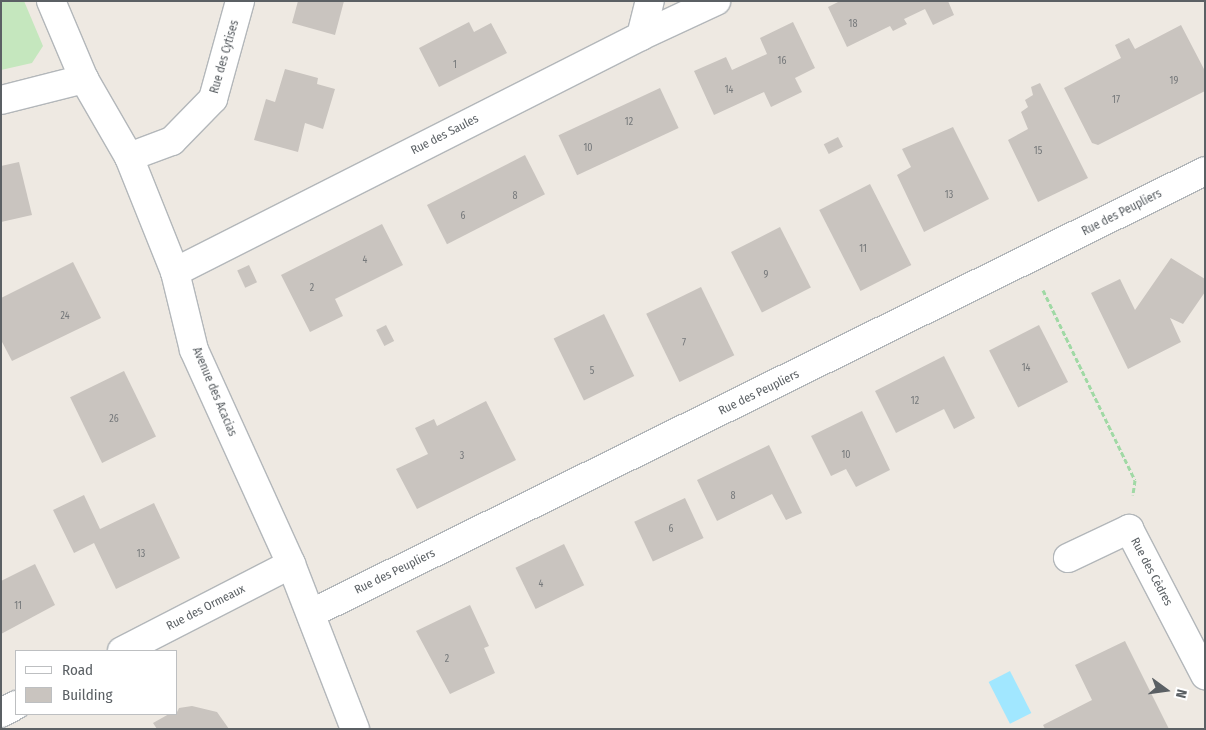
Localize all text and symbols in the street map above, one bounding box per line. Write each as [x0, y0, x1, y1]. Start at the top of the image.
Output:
street label: Rue des Cytises [208, 19, 242, 95]
house number: 18 [849, 19, 857, 31]
house number: 16 [778, 56, 786, 68]
house number: 1 [453, 60, 457, 72]
house number: 19 [1170, 76, 1178, 88]
house number: 14 [725, 85, 733, 97]
house number: 17 [1112, 95, 1120, 107]
street label: Rue des Saules [409, 112, 481, 158]
house number: 12 [625, 117, 633, 129]
house number: 10 [583, 143, 593, 155]
house number: 15 [1034, 146, 1042, 158]
street label: Rue des Peupliers [1080, 187, 1164, 239]
house number: 13 [945, 190, 953, 202]
house number: 8 [513, 191, 517, 203]
house number: 6 [461, 211, 465, 223]
house number: 11 [859, 244, 867, 256]
house number: 4 [363, 255, 367, 267]
house number: 9 [764, 270, 768, 282]
house number: 2 [310, 283, 314, 295]
house number: 24 [60, 311, 70, 323]
house number: 7 [682, 338, 686, 350]
street label: Avenue des Acacias [189, 345, 239, 439]
house number: 14 [1022, 363, 1030, 375]
house number: 5 [590, 366, 594, 378]
street label: Rue des Peupliers [716, 367, 802, 419]
house number: 12 [911, 396, 919, 408]
house number: 26 [109, 414, 119, 426]
house number: 10 [841, 450, 851, 462]
house number: 3 [460, 451, 464, 463]
house number: 8 [731, 491, 735, 503]
house number: 6 [669, 524, 673, 536]
street label: Rue des Cèdres [1127, 536, 1175, 608]
street label: Rue des Peupliers [352, 546, 438, 598]
house number: 13 [137, 549, 145, 561]
house number: 4 [539, 579, 543, 591]
street label: Rue des Ormeaux [164, 582, 248, 634]
house number: 11 [14, 601, 22, 613]
legend [15, 650, 178, 715]
house number: 2 [445, 654, 449, 666]
text: Road [62, 661, 93, 679]
north arrow [1141, 665, 1191, 715]
text: Building [62, 686, 113, 704]
text: N [1172, 688, 1190, 700]

